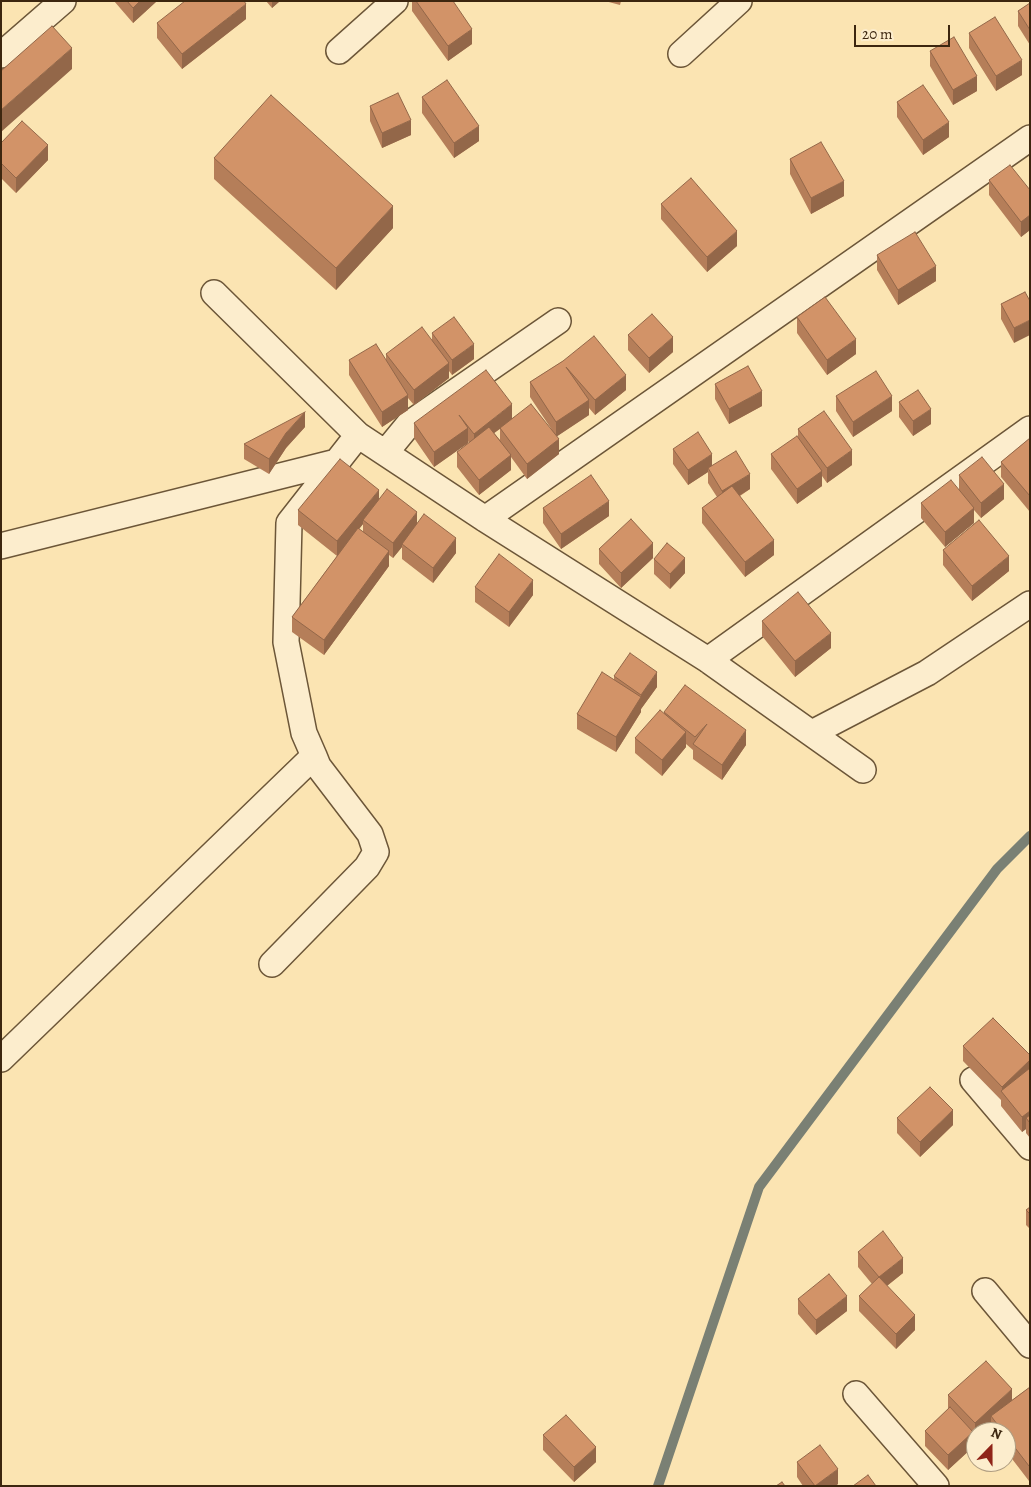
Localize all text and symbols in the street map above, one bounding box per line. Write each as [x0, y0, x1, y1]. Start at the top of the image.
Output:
scale bar [856, 15, 952, 47]
text: 20 m [862, 24, 893, 44]
north arrow [966, 1422, 1016, 1472]
text: N [988, 1423, 1005, 1444]

